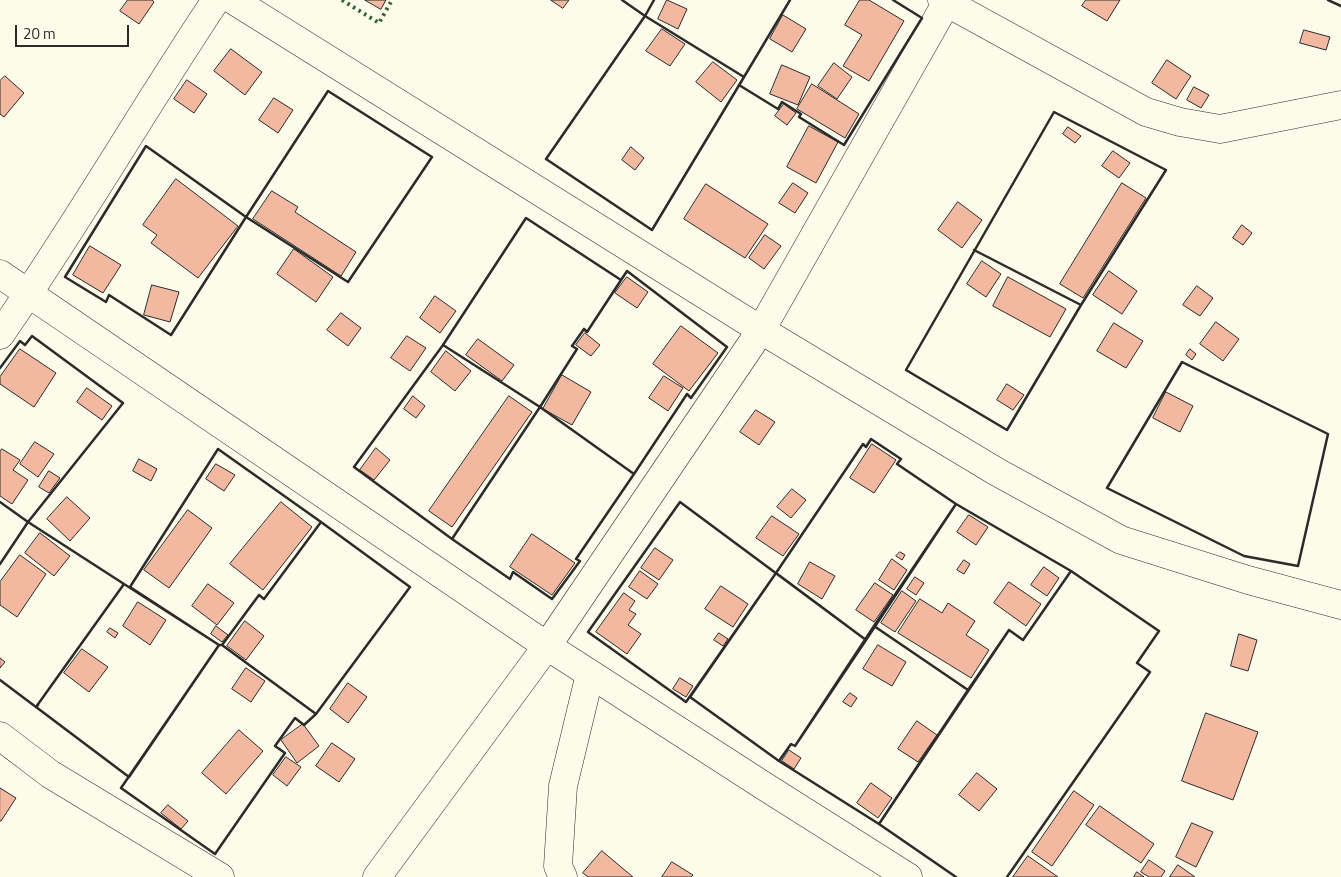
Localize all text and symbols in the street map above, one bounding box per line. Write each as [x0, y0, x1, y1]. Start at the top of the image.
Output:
scale bar [18, 15, 131, 47]
text: 20 m [23, 22, 56, 45]

